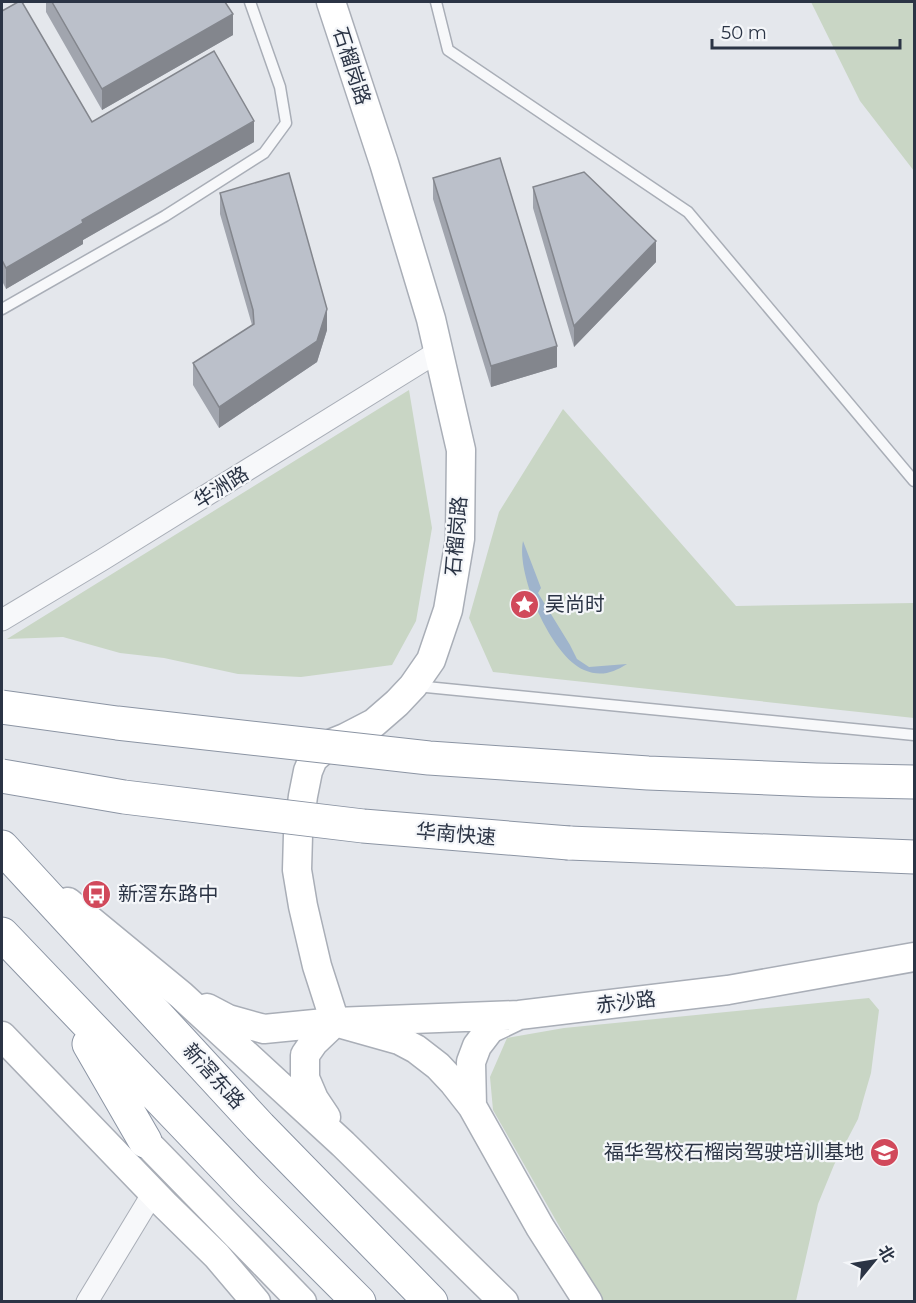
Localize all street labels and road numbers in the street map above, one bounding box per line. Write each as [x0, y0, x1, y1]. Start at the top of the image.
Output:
street label: 石榴岗路 [328, 24, 376, 108]
street label: 华洲路 [189, 461, 253, 513]
street label: 石榴岗路 [441, 495, 471, 577]
street label: 华南快速 [415, 819, 497, 849]
street label: 赤沙路 [595, 986, 657, 1018]
street label: 新滘东路 [178, 1038, 250, 1114]

